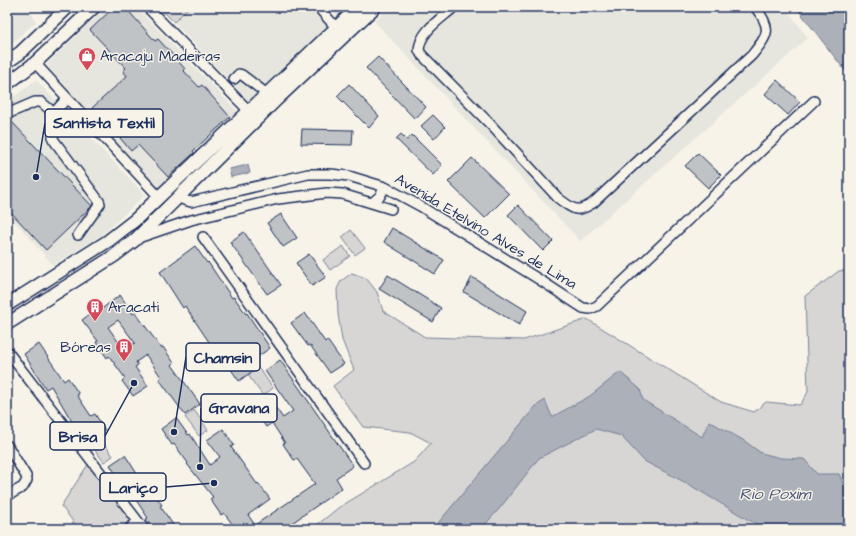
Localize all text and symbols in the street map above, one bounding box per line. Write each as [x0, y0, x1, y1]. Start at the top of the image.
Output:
shop icon: Aracaju Madeiras [77, 46, 97, 71]
place label: Aracaju Madeiras [100, 46, 221, 67]
callout: Santista Textil [45, 109, 163, 137]
text: Santista Textil [52, 112, 155, 134]
street label: Avenida Etelvino Alves de Lima [391, 169, 581, 294]
building icon: Aracati [85, 297, 105, 322]
place label: Aracati [108, 297, 160, 318]
place label: Bóreas [60, 337, 111, 358]
building icon: Bóreas [114, 337, 134, 362]
callout: Chamsin [186, 343, 260, 371]
text: Chamsin [194, 347, 252, 369]
callout: Gravana [201, 394, 277, 422]
text: Gravana [209, 397, 270, 419]
callout: Brisa [50, 422, 105, 450]
text: Brisa [59, 426, 98, 448]
callout: Lariço [100, 473, 166, 501]
text: Lariço [108, 477, 159, 499]
water label: Rio Poxim [740, 483, 812, 505]

